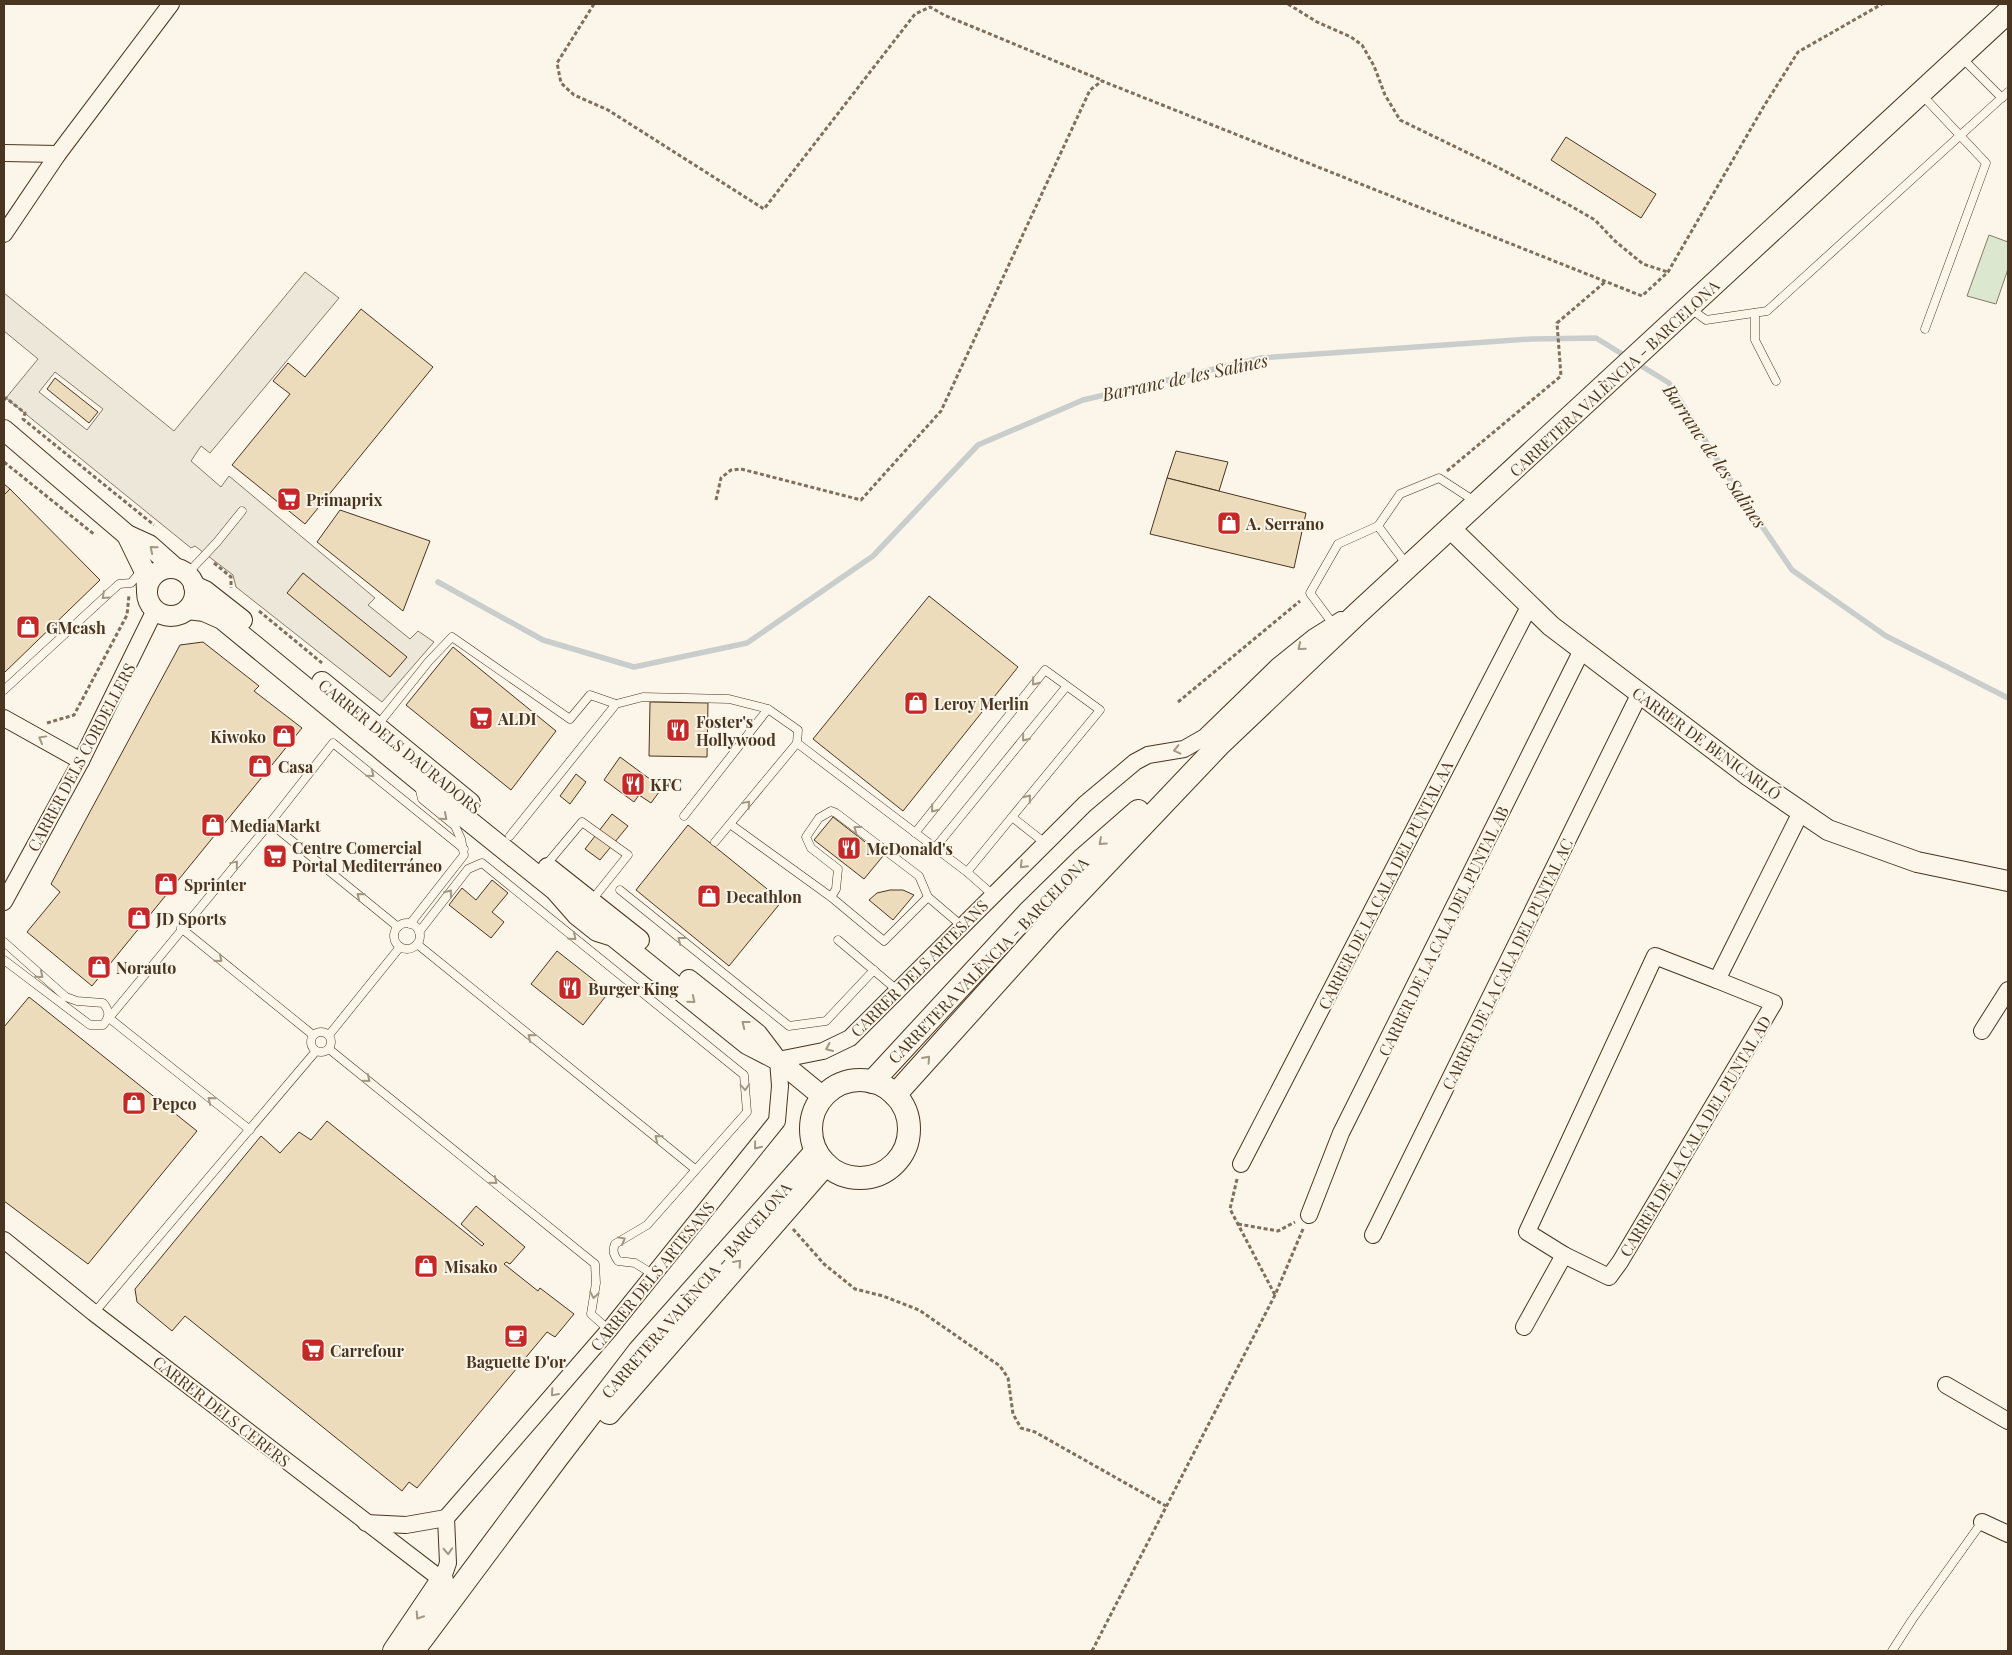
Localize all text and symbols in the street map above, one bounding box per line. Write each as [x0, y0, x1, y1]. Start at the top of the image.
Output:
street label: CARRETERA VALÈNCIA - BARCELONA [1505, 274, 1724, 481]
water label: Barranc de les Salines [1099, 348, 1270, 407]
water label: Barranc de les Salines [1657, 378, 1772, 533]
supermarket icon: Primaprix [276, 486, 302, 512]
place label: Primaprix [306, 489, 383, 510]
shop icon: A. Serrano [1216, 510, 1242, 536]
place label: A. Serrano [1245, 513, 1324, 534]
one-way arrow [150, 546, 159, 554]
one-way arrow [102, 590, 111, 599]
shop icon: GMcash [15, 614, 41, 640]
place label: GMcash [46, 617, 106, 638]
one-way arrow [1298, 642, 1307, 651]
street label: CARRER DELS CORDELLERS [22, 659, 140, 855]
street label: CARRER DELS DAURADORS [314, 674, 486, 818]
one-way arrow [1033, 676, 1041, 685]
street label: CARRER DE BENICARLÓ [1628, 682, 1786, 804]
shop icon: Leroy Merlin [903, 690, 929, 716]
place label: Leroy Merlin [934, 693, 1029, 714]
supermarket icon: ALDI [468, 705, 494, 731]
place label: ALDI [497, 708, 536, 729]
place label: Foster's Hollywood [696, 711, 776, 750]
restaurant icon: Foster's Hollywood [665, 717, 691, 743]
shop icon: Kiwoko [271, 723, 297, 749]
place label: Kiwoko [210, 726, 266, 747]
one-way arrow [1022, 732, 1030, 741]
one-way arrow [39, 736, 48, 746]
one-way arrow [1173, 744, 1182, 755]
shop icon: Casa [247, 753, 273, 779]
place label: Casa [278, 756, 314, 777]
street label: CARRER DE LA CALA DEL PUNTAL AA [1313, 756, 1458, 1013]
one-way arrow [365, 768, 374, 776]
restaurant icon: KFC [620, 771, 646, 797]
place label: KFC [650, 774, 682, 795]
one-way arrow [1022, 795, 1031, 804]
one-way arrow [741, 801, 749, 810]
street label: CARRER DE LA CALA DEL PUNTAL AB [1373, 802, 1513, 1060]
one-way arrow [931, 803, 939, 812]
shop icon: MediaMarkt [200, 812, 226, 838]
one-way arrow [438, 812, 447, 820]
place label: MediaMarkt [230, 815, 321, 836]
one-way arrow [854, 826, 863, 834]
restaurant icon: McDonald's [836, 835, 862, 861]
street label: CARRER DE LA CALA DEL PUNTAL AC [1437, 835, 1577, 1093]
place label: Centre Comercial Portal Mediterráneo [292, 837, 442, 876]
one-way arrow [1099, 837, 1108, 846]
place label: McDonald's [866, 838, 953, 859]
supermarket icon: Centre Comercial Portal Mediterráneo [262, 843, 288, 869]
street label: CARRETERA VALÈNCIA - BARCELONA [883, 851, 1093, 1068]
one-way arrow [1019, 860, 1028, 869]
one-way arrow [230, 861, 238, 870]
shop icon: Sprinter [153, 871, 179, 897]
place label: Sprinter [184, 874, 247, 895]
shop icon: Decathlon [696, 883, 722, 909]
place label: Decathlon [726, 886, 802, 907]
one-way arrow [443, 890, 452, 899]
one-way arrow [357, 894, 366, 902]
street label: CARRER DELS ARTESANS [846, 895, 992, 1041]
shop icon: JD Sports [126, 905, 152, 931]
place label: JD Sports [155, 908, 226, 929]
one-way arrow [567, 931, 576, 940]
one-way arrow [678, 936, 687, 945]
one-way arrow [213, 953, 222, 961]
shop icon: Norauto [86, 954, 112, 980]
place label: Norauto [116, 957, 176, 978]
one-way arrow [35, 969, 44, 978]
restaurant icon: Burger King [557, 975, 583, 1001]
place label: Burger King [588, 978, 679, 999]
one-way arrow [686, 994, 695, 1002]
street label: CARRER DE LA CALA DEL PUNTAL AD [1615, 1012, 1775, 1260]
one-way arrow [742, 1022, 751, 1030]
one-way arrow [528, 1034, 537, 1042]
one-way arrow [825, 1042, 834, 1052]
one-way arrow [921, 1055, 930, 1064]
one-way arrow [361, 1074, 370, 1082]
one-way arrow [739, 1083, 750, 1091]
shop icon: Pepco [121, 1090, 147, 1116]
place label: Pepco [152, 1093, 197, 1114]
one-way arrow [208, 1097, 217, 1106]
one-way arrow [655, 1136, 664, 1144]
one-way arrow [755, 1140, 763, 1149]
one-way arrow [488, 1175, 497, 1183]
street label: CARRETERA VALÈNCIA - BARCELONA [596, 1177, 796, 1402]
street label: CARRER DELS ARTESANS [585, 1197, 719, 1355]
one-way arrow [617, 1236, 626, 1246]
shop icon: Misako [413, 1253, 439, 1279]
place label: Misako [444, 1256, 498, 1277]
one-way arrow [733, 1260, 742, 1269]
one-way arrow [590, 1291, 600, 1299]
cafe icon: Baguette D'or [503, 1323, 529, 1349]
supermarket icon: Carrefour [300, 1337, 326, 1363]
place label: Carrefour [330, 1340, 404, 1361]
street label: CARRER DELS CERERS [149, 1351, 295, 1471]
place label: Baguette D'or [466, 1351, 567, 1372]
one-way arrow [551, 1388, 560, 1397]
one-way arrow [442, 1547, 453, 1555]
one-way arrow [415, 1611, 425, 1620]

